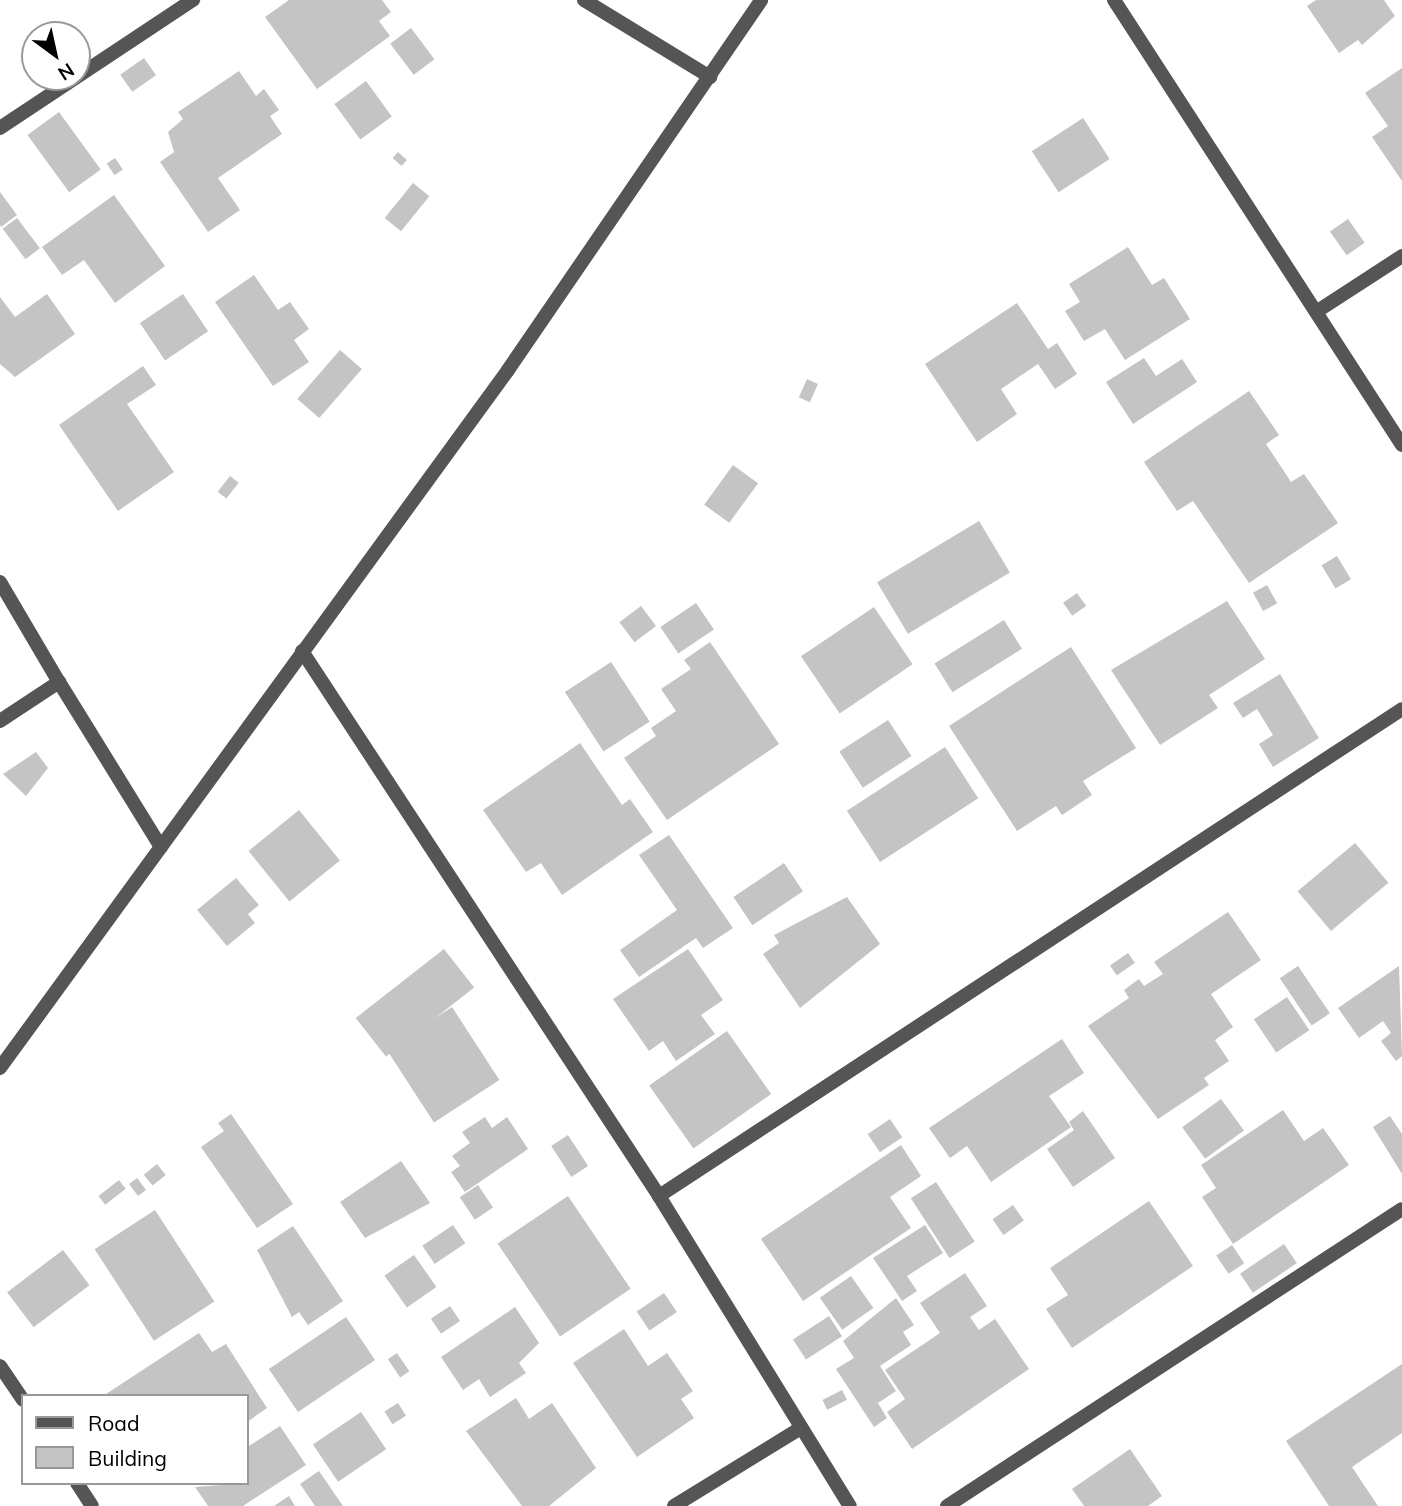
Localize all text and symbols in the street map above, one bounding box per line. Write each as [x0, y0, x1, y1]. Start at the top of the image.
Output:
north arrow [21, 21, 91, 91]
text: N [54, 58, 79, 86]
legend [21, 1394, 248, 1485]
text: Road [88, 1410, 139, 1436]
text: Building [88, 1445, 167, 1471]

